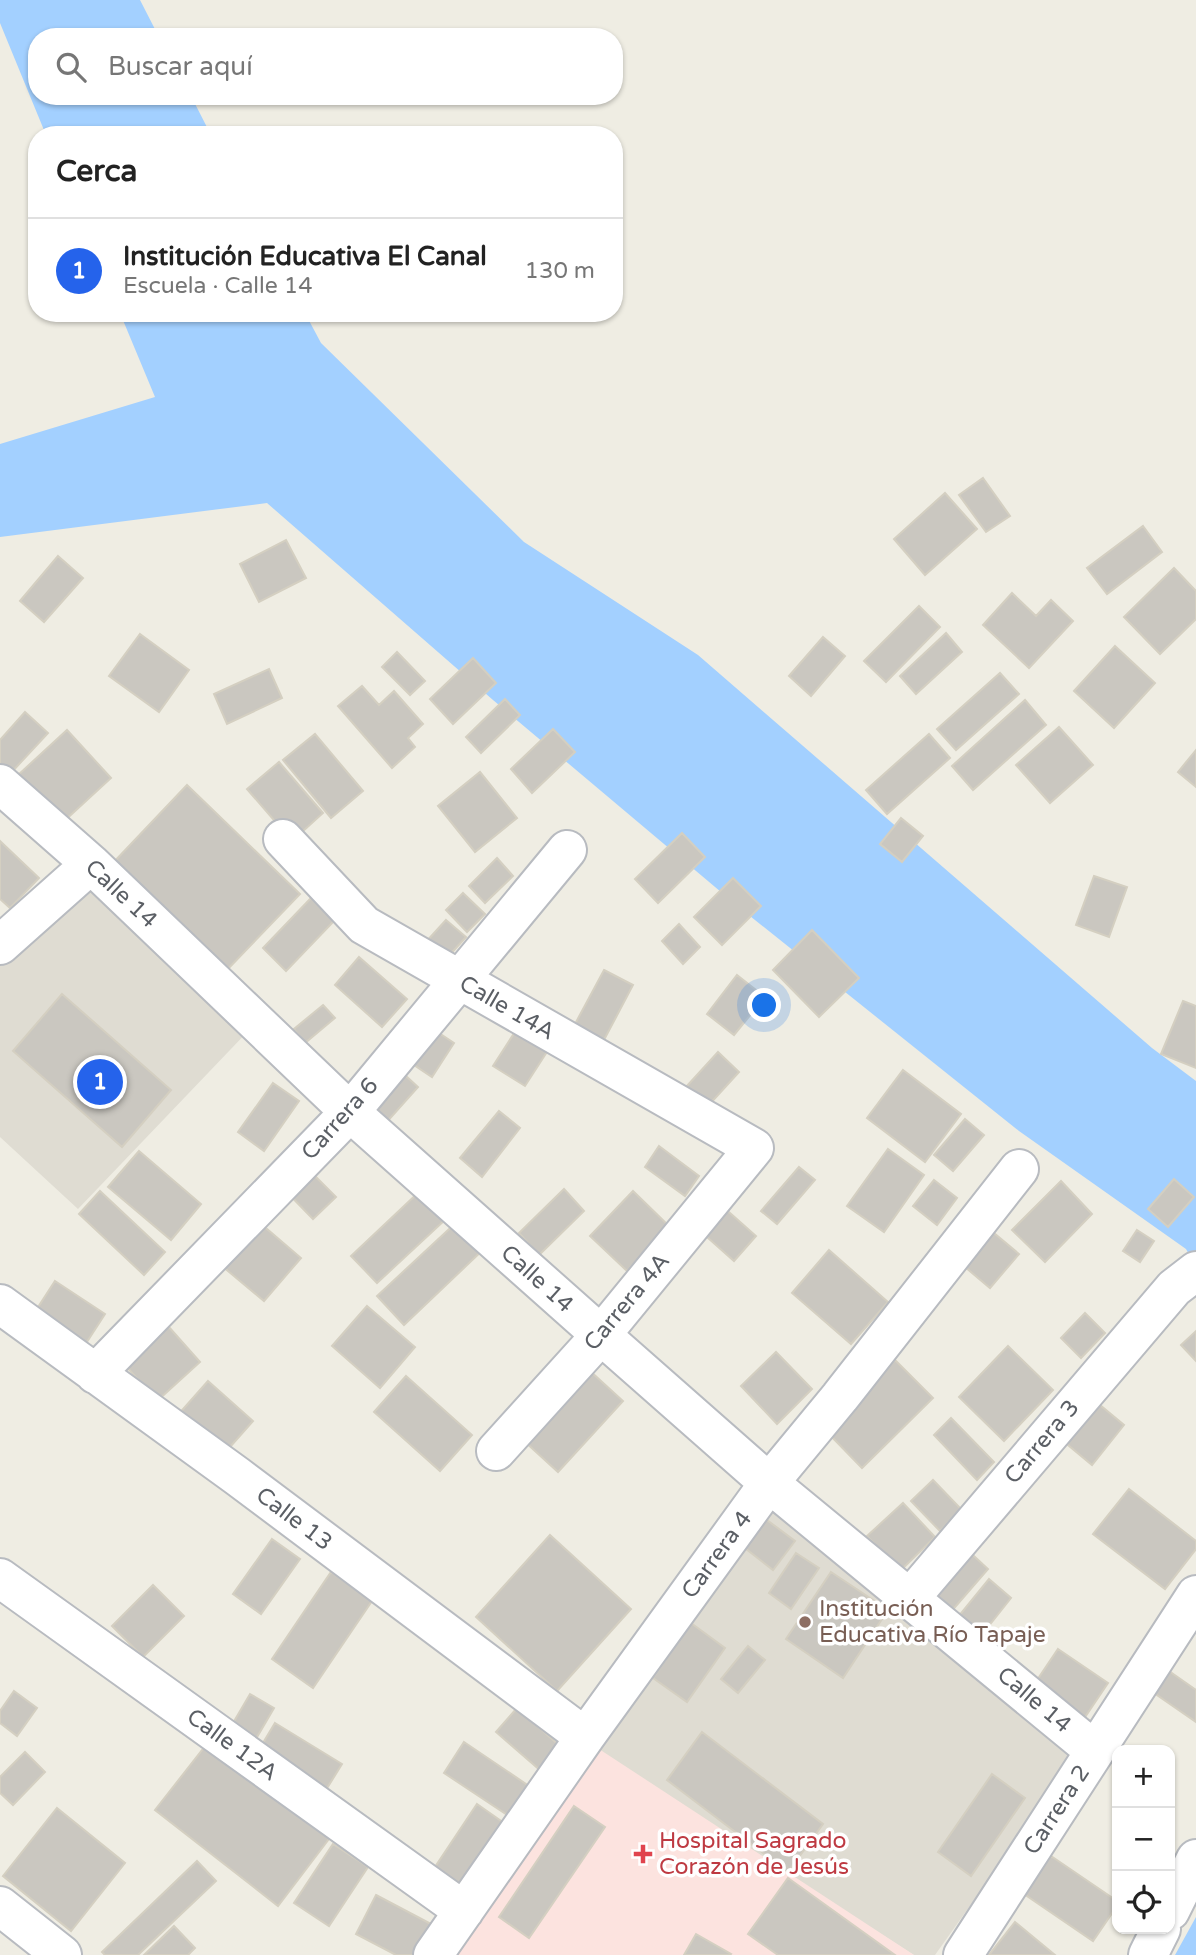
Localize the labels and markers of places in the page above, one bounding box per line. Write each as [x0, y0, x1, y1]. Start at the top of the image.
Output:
pin: 1 [77, 1056, 123, 1108]
place label: Institución Educativa Río Tapaje [819, 1595, 1046, 1649]
marker: Institución Educativa Río Tapaje [797, 1614, 813, 1630]
place label: Hospital Sagrado Corazón de Jesús [659, 1827, 849, 1881]
marker: Hospital Sagrado Corazón de Jesús [633, 1844, 653, 1864]

